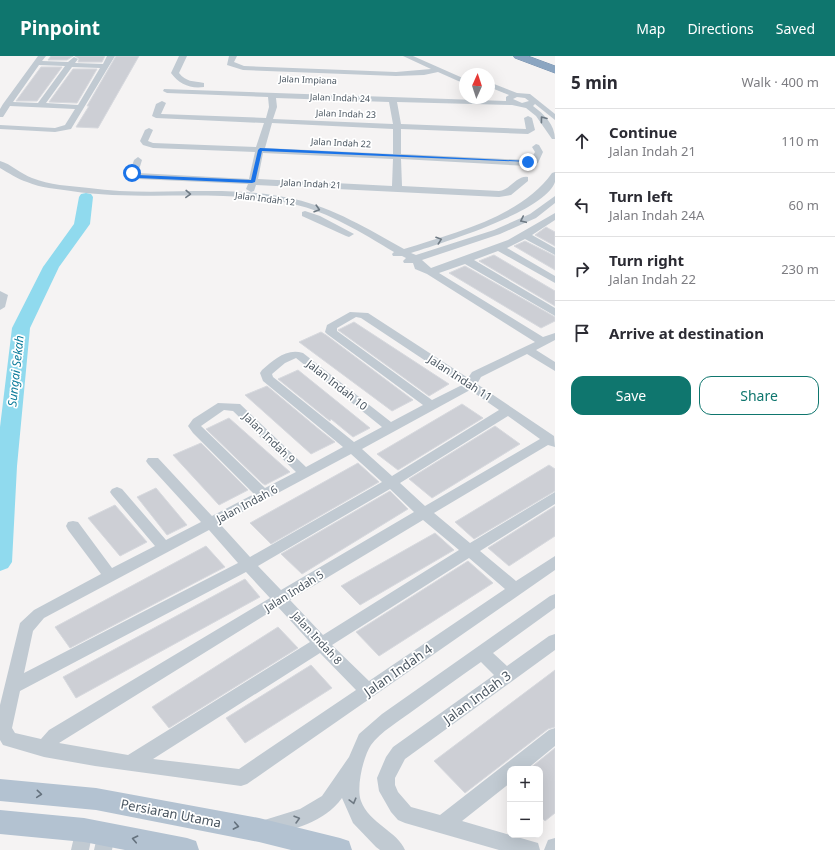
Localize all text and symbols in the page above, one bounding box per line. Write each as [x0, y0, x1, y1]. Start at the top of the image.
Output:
text: Pinpoint [20, 15, 100, 41]
text: Map [636, 19, 665, 38]
text: Directions [687, 19, 754, 38]
text: Saved [776, 19, 815, 38]
north arrow [459, 68, 495, 104]
text: 5 min [571, 71, 618, 94]
street label: Jalan Impiana [278, 72, 337, 87]
text: Walk · 400 m [741, 73, 819, 91]
street label: Jalan Indah 24 [309, 90, 370, 105]
street label: Jalan Indah 23 [315, 106, 376, 121]
one-way arrow [541, 116, 548, 123]
text: Continue [609, 122, 677, 142]
icon: ahead [571, 130, 593, 152]
text: 110 m [781, 132, 819, 150]
street label: Jalan Indah 22 [310, 134, 371, 151]
text: Jalan Indah 21 [609, 142, 696, 160]
route end [519, 153, 537, 171]
route start [123, 164, 141, 182]
street label: Jalan Indah 21 [280, 175, 341, 192]
text: Turn left [609, 186, 673, 206]
street label: Jalan Indah 12 [233, 188, 296, 209]
one-way arrow [185, 189, 191, 198]
icon: left [571, 194, 593, 216]
text: 60 m [789, 196, 819, 214]
one-way arrow [313, 204, 320, 213]
text: Jalan Indah 24A [609, 206, 704, 224]
one-way arrow [519, 215, 527, 223]
one-way arrow [435, 236, 442, 244]
text: Turn right [609, 250, 684, 270]
icon: right [571, 258, 593, 280]
text: 230 m [781, 260, 819, 278]
text: Jalan Indah 22 [609, 270, 696, 288]
icon: arrive [571, 322, 593, 344]
text: Arrive at destination [609, 323, 764, 343]
water label: Sungai Sekah [3, 334, 28, 407]
street label: Jalan Indah 11 [425, 351, 495, 404]
street label: Jalan Indah 10 [303, 355, 371, 413]
button: Save [571, 376, 691, 415]
button: Share [699, 376, 819, 415]
street label: Jalan Indah 9 [239, 408, 299, 466]
street label: Jalan Indah 6 [213, 481, 280, 526]
street label: Jalan Indah 5 [260, 566, 326, 615]
street label: Jalan Indah 8 [288, 607, 346, 667]
street label: Jalan Indah 4 [359, 640, 436, 701]
street label: Jalan Indah 3 [438, 666, 514, 729]
map controls [507, 766, 543, 838]
button: + [507, 766, 543, 802]
one-way arrow [36, 789, 42, 798]
street label: Persiaran Utama [119, 794, 223, 832]
one-way arrow [348, 797, 357, 804]
button: − [507, 802, 543, 838]
one-way arrow [293, 816, 300, 824]
one-way arrow [233, 821, 239, 829]
one-way arrow [131, 836, 138, 844]

